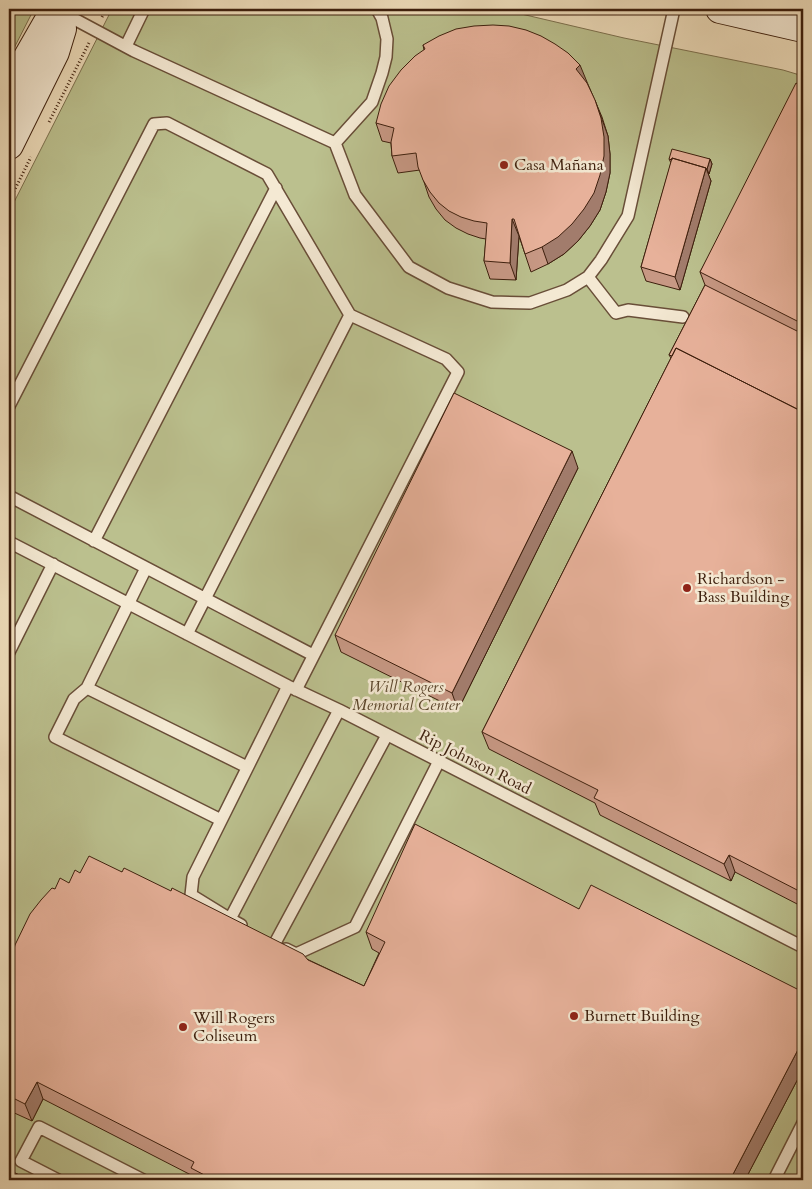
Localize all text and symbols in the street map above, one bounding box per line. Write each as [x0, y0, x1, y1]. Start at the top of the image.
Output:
place label: Casa Mañana [514, 154, 604, 176]
marker: Casa Mañana [498, 159, 510, 171]
place label: Richardson - Bass Building [697, 568, 789, 608]
marker: Richardson - Bass Building [681, 582, 693, 594]
park label: Will Rogers Memorial Center [352, 676, 461, 716]
street label: Rip Johnson Road [415, 724, 535, 800]
place label: Burnett Building [584, 1005, 700, 1027]
place label: Will Rogers Coliseum [192, 1007, 275, 1047]
marker: Burnett Building [568, 1010, 580, 1022]
marker: Will Rogers Coliseum [177, 1021, 189, 1033]

